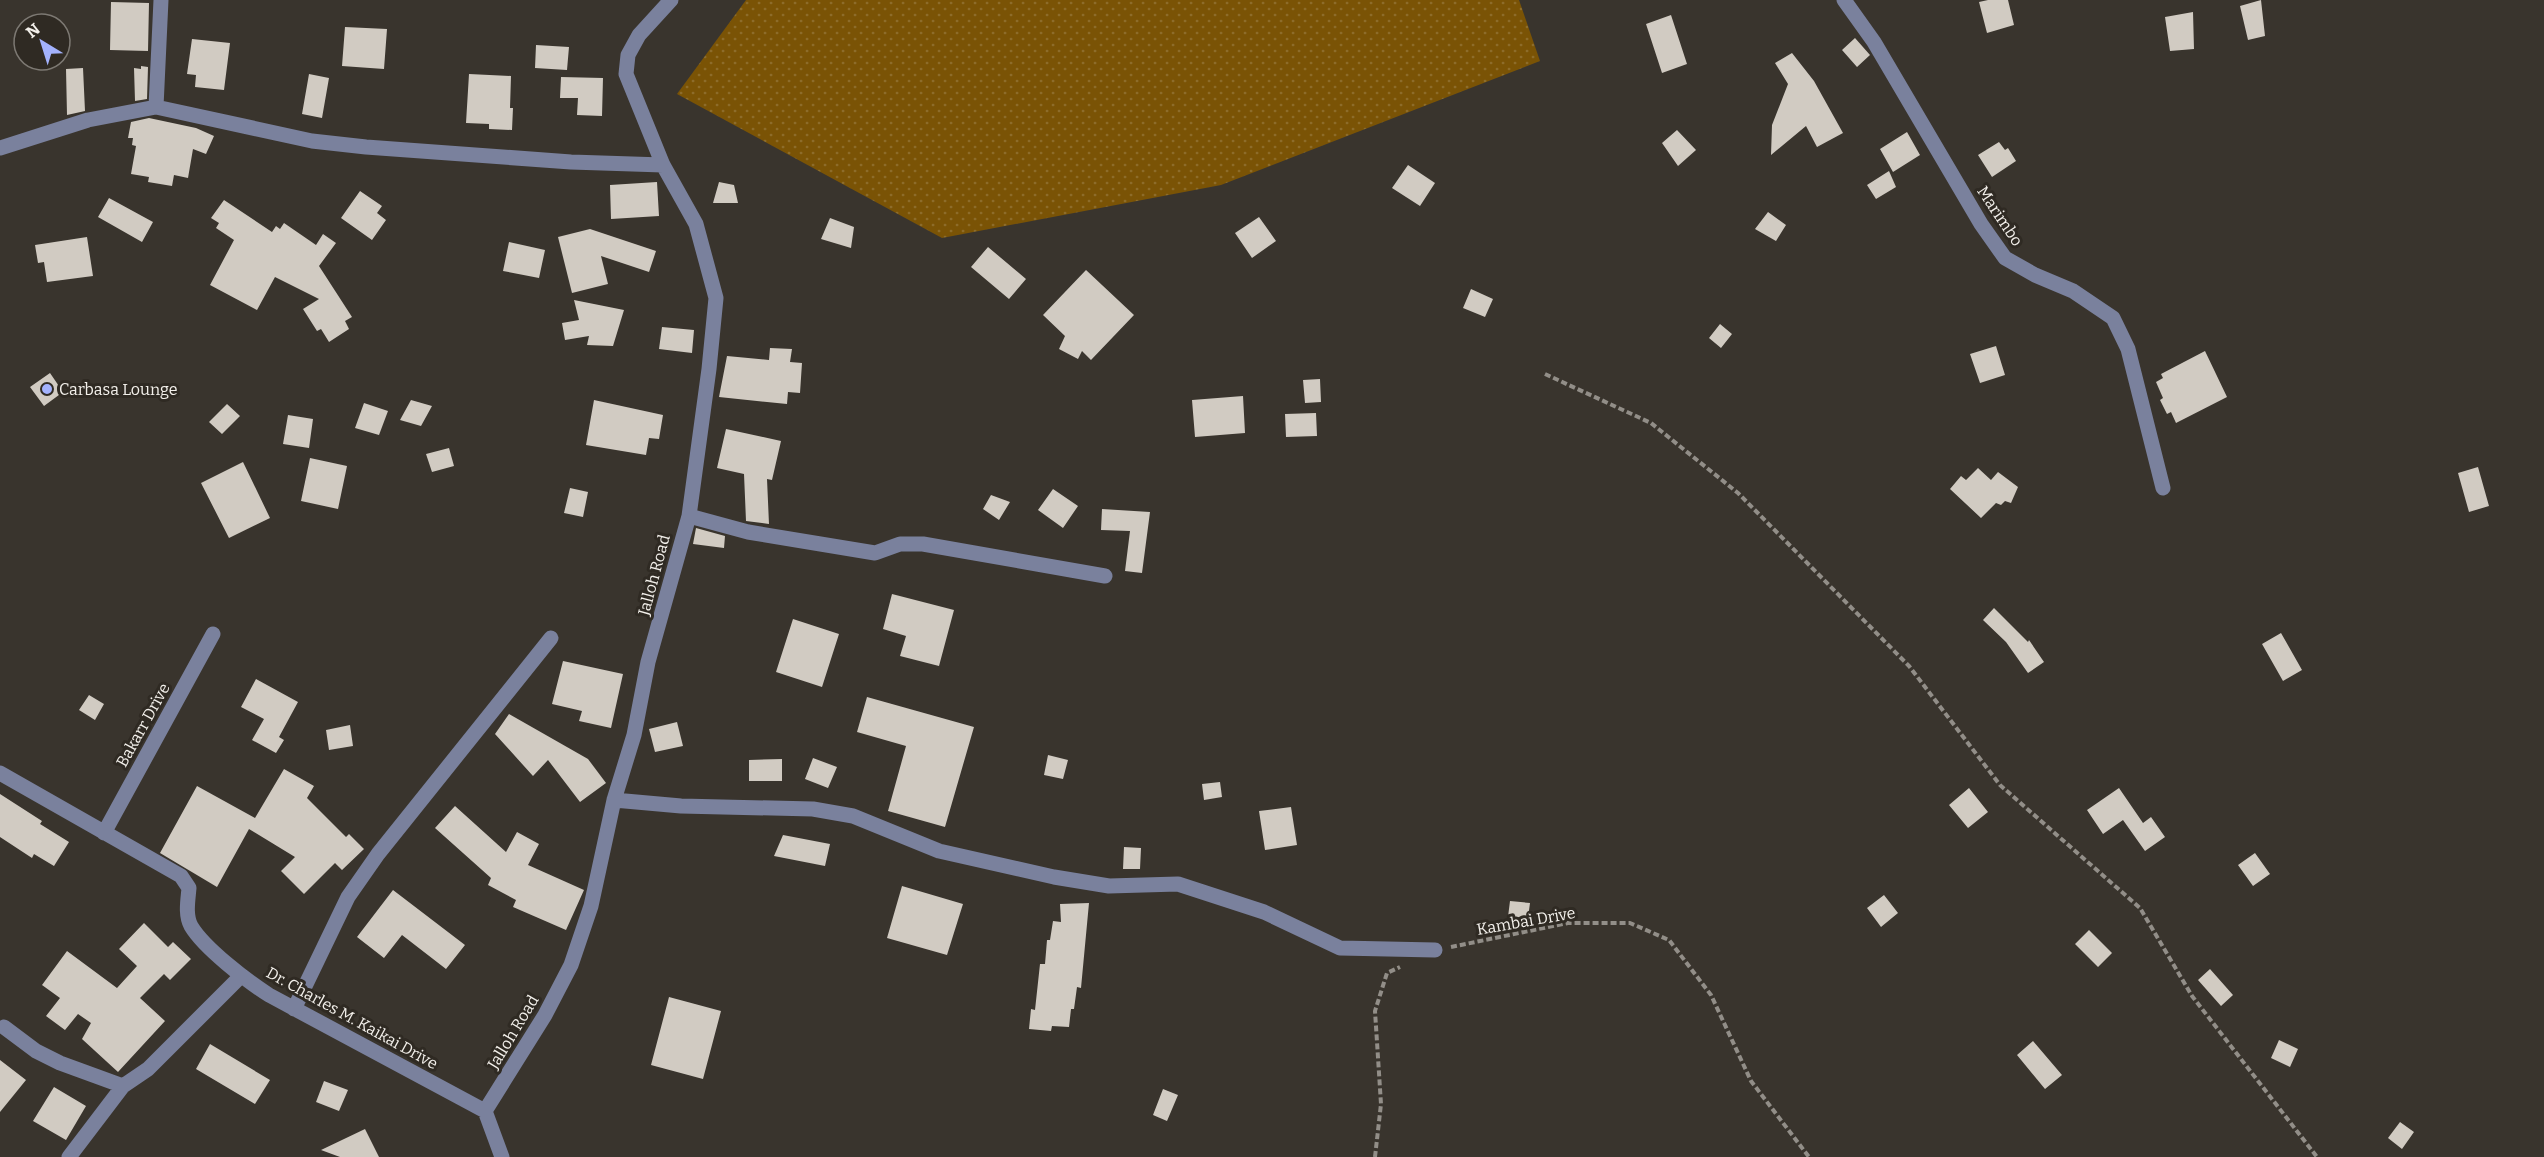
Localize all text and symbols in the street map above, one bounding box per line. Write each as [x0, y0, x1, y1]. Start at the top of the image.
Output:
north arrow [12, 12, 72, 72]
text: N [22, 19, 44, 42]
street label: Marimbo [1973, 182, 2027, 250]
place label: Carbasa Lounge [59, 380, 178, 399]
marker: Carbasa Lounge [40, 382, 54, 396]
street label: Jalloh Road [634, 532, 674, 618]
street label: Bakarr Drive [112, 680, 174, 770]
street label: Kambai Drive [1475, 903, 1577, 939]
street label: Dr. Charles M. Kaikai Drive [263, 963, 441, 1073]
street label: Jalloh Road [483, 991, 543, 1073]

